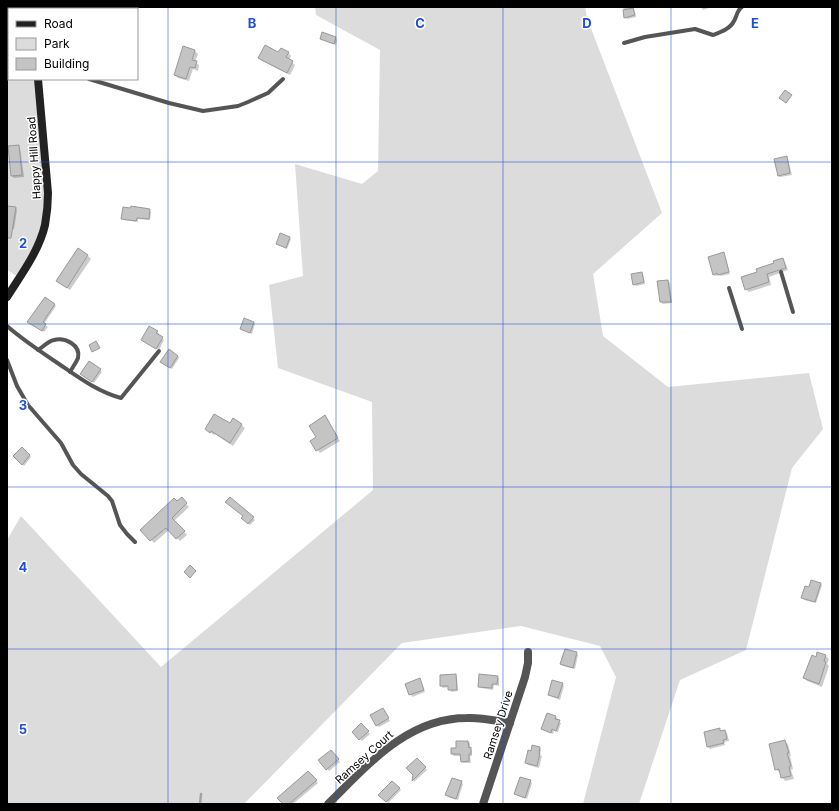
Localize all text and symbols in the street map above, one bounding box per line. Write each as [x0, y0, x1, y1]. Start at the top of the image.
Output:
legend [8, 8, 138, 80]
text: B [248, 15, 257, 31]
text: C [415, 15, 425, 31]
text: D [582, 15, 592, 31]
text: E [751, 15, 759, 31]
text: Road [44, 16, 73, 31]
text: Park [44, 36, 70, 51]
text: Building [44, 56, 89, 71]
street label: Happy Hill Road [24, 116, 44, 200]
text: 2 [19, 235, 27, 251]
text: 3 [19, 397, 27, 413]
text: 4 [19, 559, 28, 575]
street label: Ramsey Drive [480, 689, 516, 761]
text: 5 [19, 721, 27, 737]
street label: Ramsey Court [332, 727, 396, 787]

